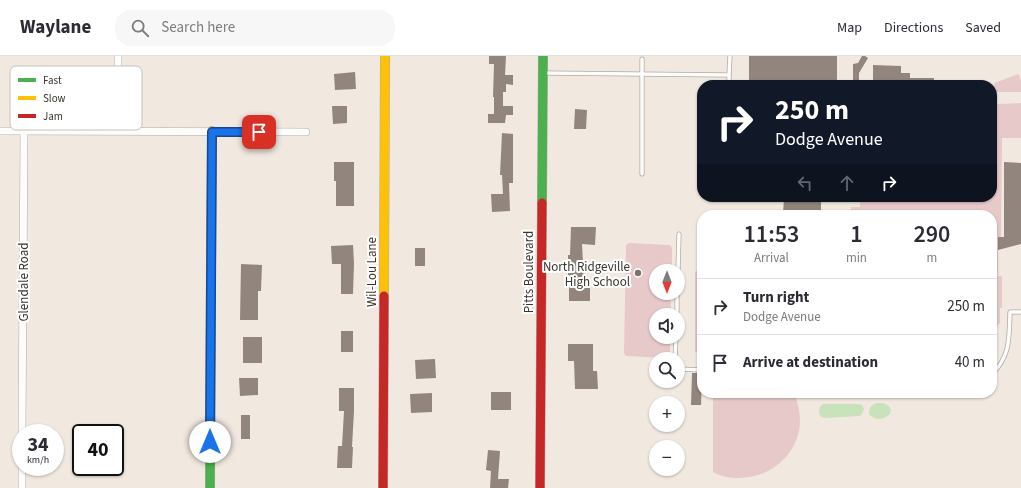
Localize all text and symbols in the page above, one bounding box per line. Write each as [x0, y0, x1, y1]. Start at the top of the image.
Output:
search box [115, 10, 395, 46]
text: Waylane [20, 14, 91, 41]
icon: search [129, 17, 151, 39]
text: Search here [161, 17, 235, 38]
text: Map [837, 18, 862, 38]
text: Directions [884, 18, 943, 38]
text: Saved [965, 18, 1001, 38]
legend [10, 66, 142, 130]
text: Fast [43, 73, 62, 88]
text: 250 m [775, 90, 849, 130]
text: Slow [43, 91, 66, 106]
icon: right [709, 96, 761, 148]
text: Jam [43, 109, 63, 124]
pin [242, 115, 276, 149]
icon: arrive [248, 121, 270, 143]
text: Dodge Avenue [775, 127, 883, 152]
icon: left [794, 172, 816, 194]
icon: ahead [836, 172, 858, 194]
icon: right [878, 172, 900, 194]
text: 11:53 [744, 217, 799, 252]
text: 1 [850, 217, 863, 252]
text: 290 [914, 217, 950, 252]
street label: Pitts Boulevard [520, 231, 538, 313]
street label: Wil-Lou Lane [363, 237, 381, 307]
street label: Glendale Road [15, 243, 33, 321]
text: Arrival [754, 249, 789, 267]
text: min [846, 249, 867, 267]
text: m [927, 249, 937, 267]
place label: North Ridgeville High School [543, 258, 630, 291]
north arrow [649, 264, 685, 300]
map controls [649, 264, 685, 476]
marker: North Ridgeville High School [633, 268, 643, 278]
text: Turn right [743, 287, 809, 308]
icon: right [709, 296, 731, 318]
text: 250 m [947, 296, 985, 317]
button: sound [649, 308, 685, 344]
text: Dodge Avenue [743, 308, 821, 326]
button: search [649, 352, 685, 388]
icon: arrive [709, 352, 731, 374]
text: Arrive at destination [743, 352, 878, 373]
text: 40 m [955, 352, 985, 373]
button: + [649, 396, 685, 432]
position arrow [189, 421, 231, 463]
speed limit sign: 40 [72, 424, 124, 476]
text: 34 [27, 431, 49, 459]
button: − [649, 440, 685, 476]
text: km/h [27, 453, 49, 467]

